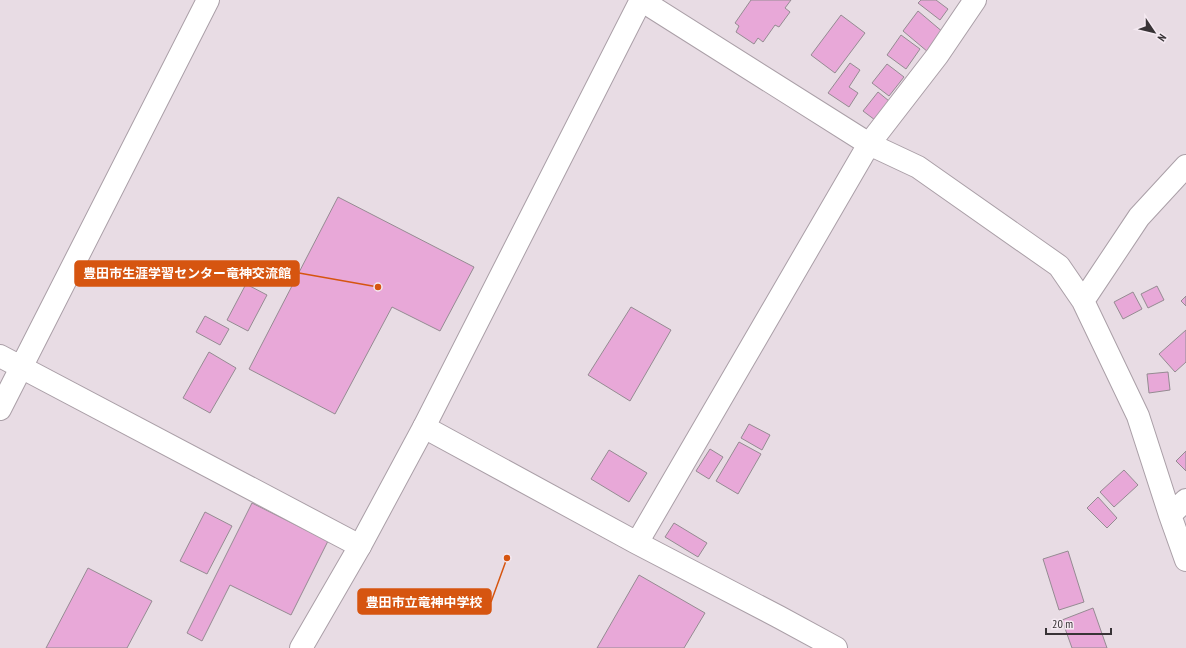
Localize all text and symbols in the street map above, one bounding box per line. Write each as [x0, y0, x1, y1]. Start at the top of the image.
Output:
north arrow [1134, 12, 1174, 52]
text: N [1155, 31, 1170, 44]
callout: 豊田市生涯学習センター竜神交流館 [75, 261, 299, 286]
text: 豊田市生涯学習センター竜神交流館 [83, 265, 291, 282]
callout: 豊田市立竜神中学校 [358, 589, 491, 614]
text: 豊田市立竜神中学校 [365, 594, 483, 611]
scale bar [1046, 610, 1111, 636]
text: 20 m [1052, 616, 1073, 631]

